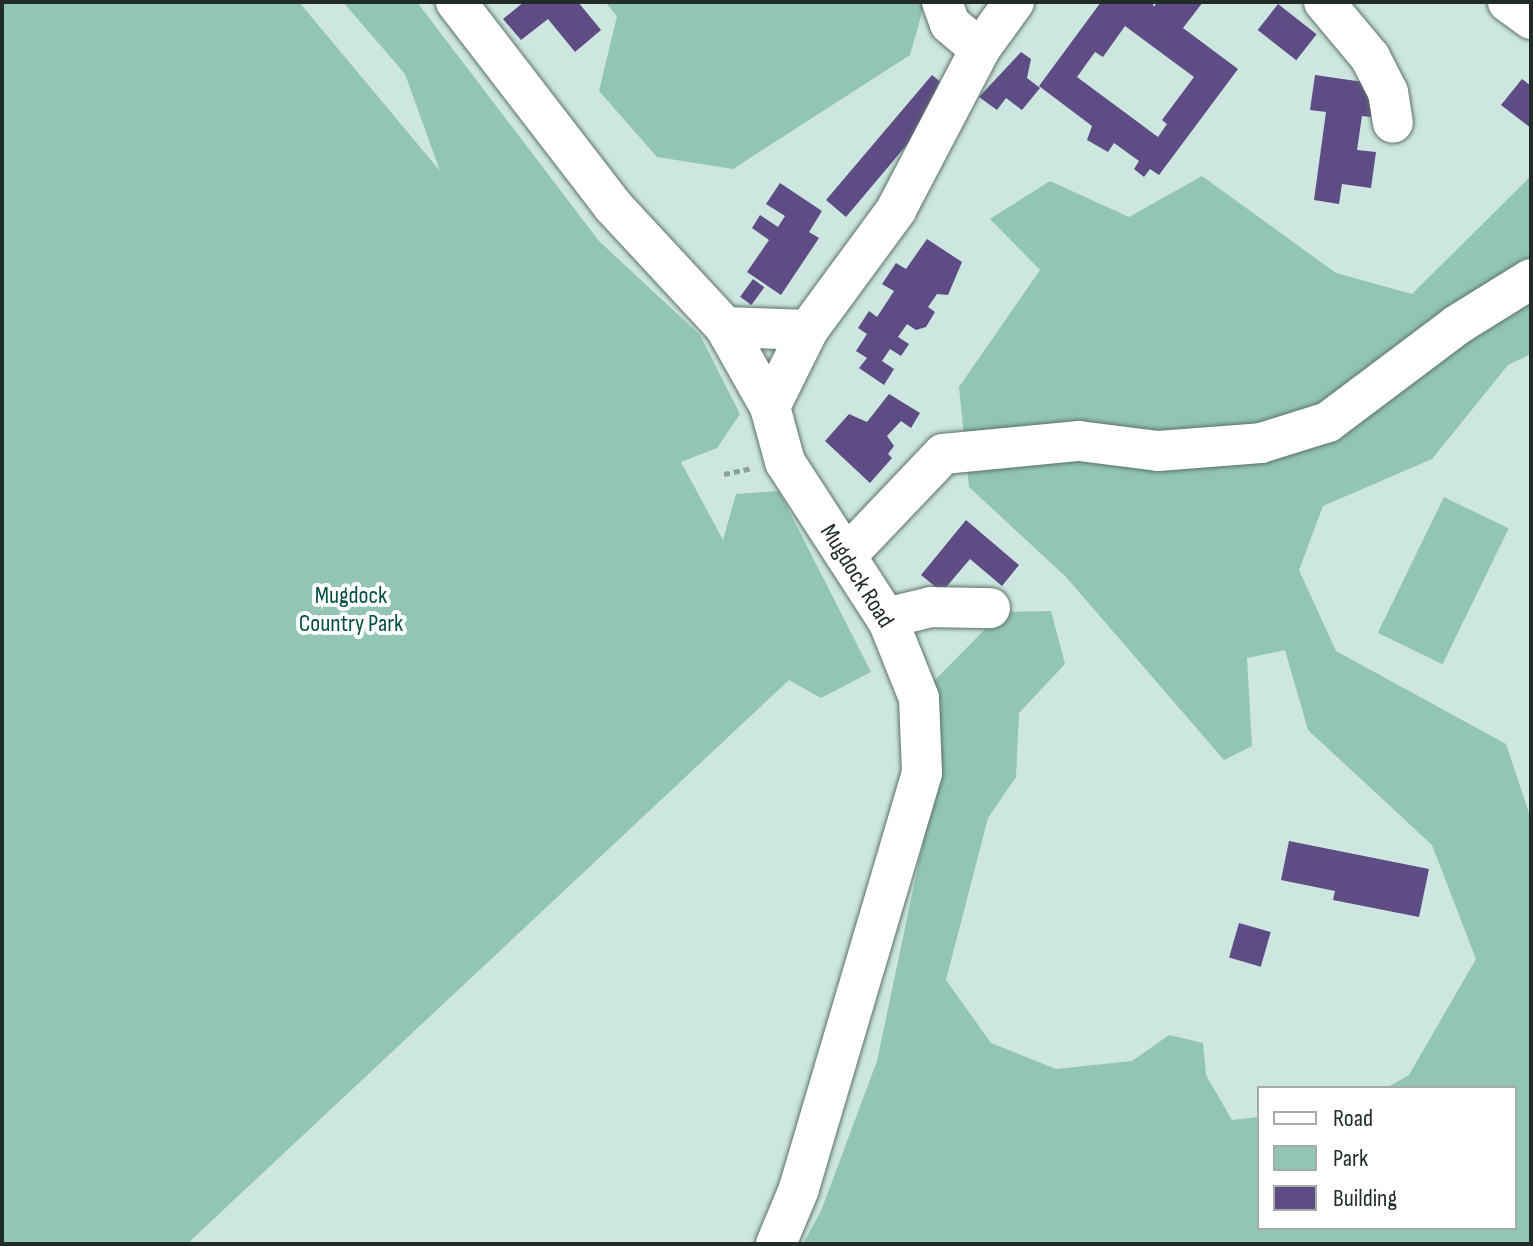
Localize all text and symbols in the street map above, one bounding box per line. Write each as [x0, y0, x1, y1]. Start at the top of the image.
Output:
street label: Mugdock Road [814, 519, 900, 633]
park label: Mugdock Country Park [299, 582, 403, 638]
legend [1257, 1086, 1517, 1230]
text: Road [1333, 1104, 1373, 1133]
text: Park [1333, 1144, 1368, 1173]
text: Building [1333, 1184, 1397, 1213]

